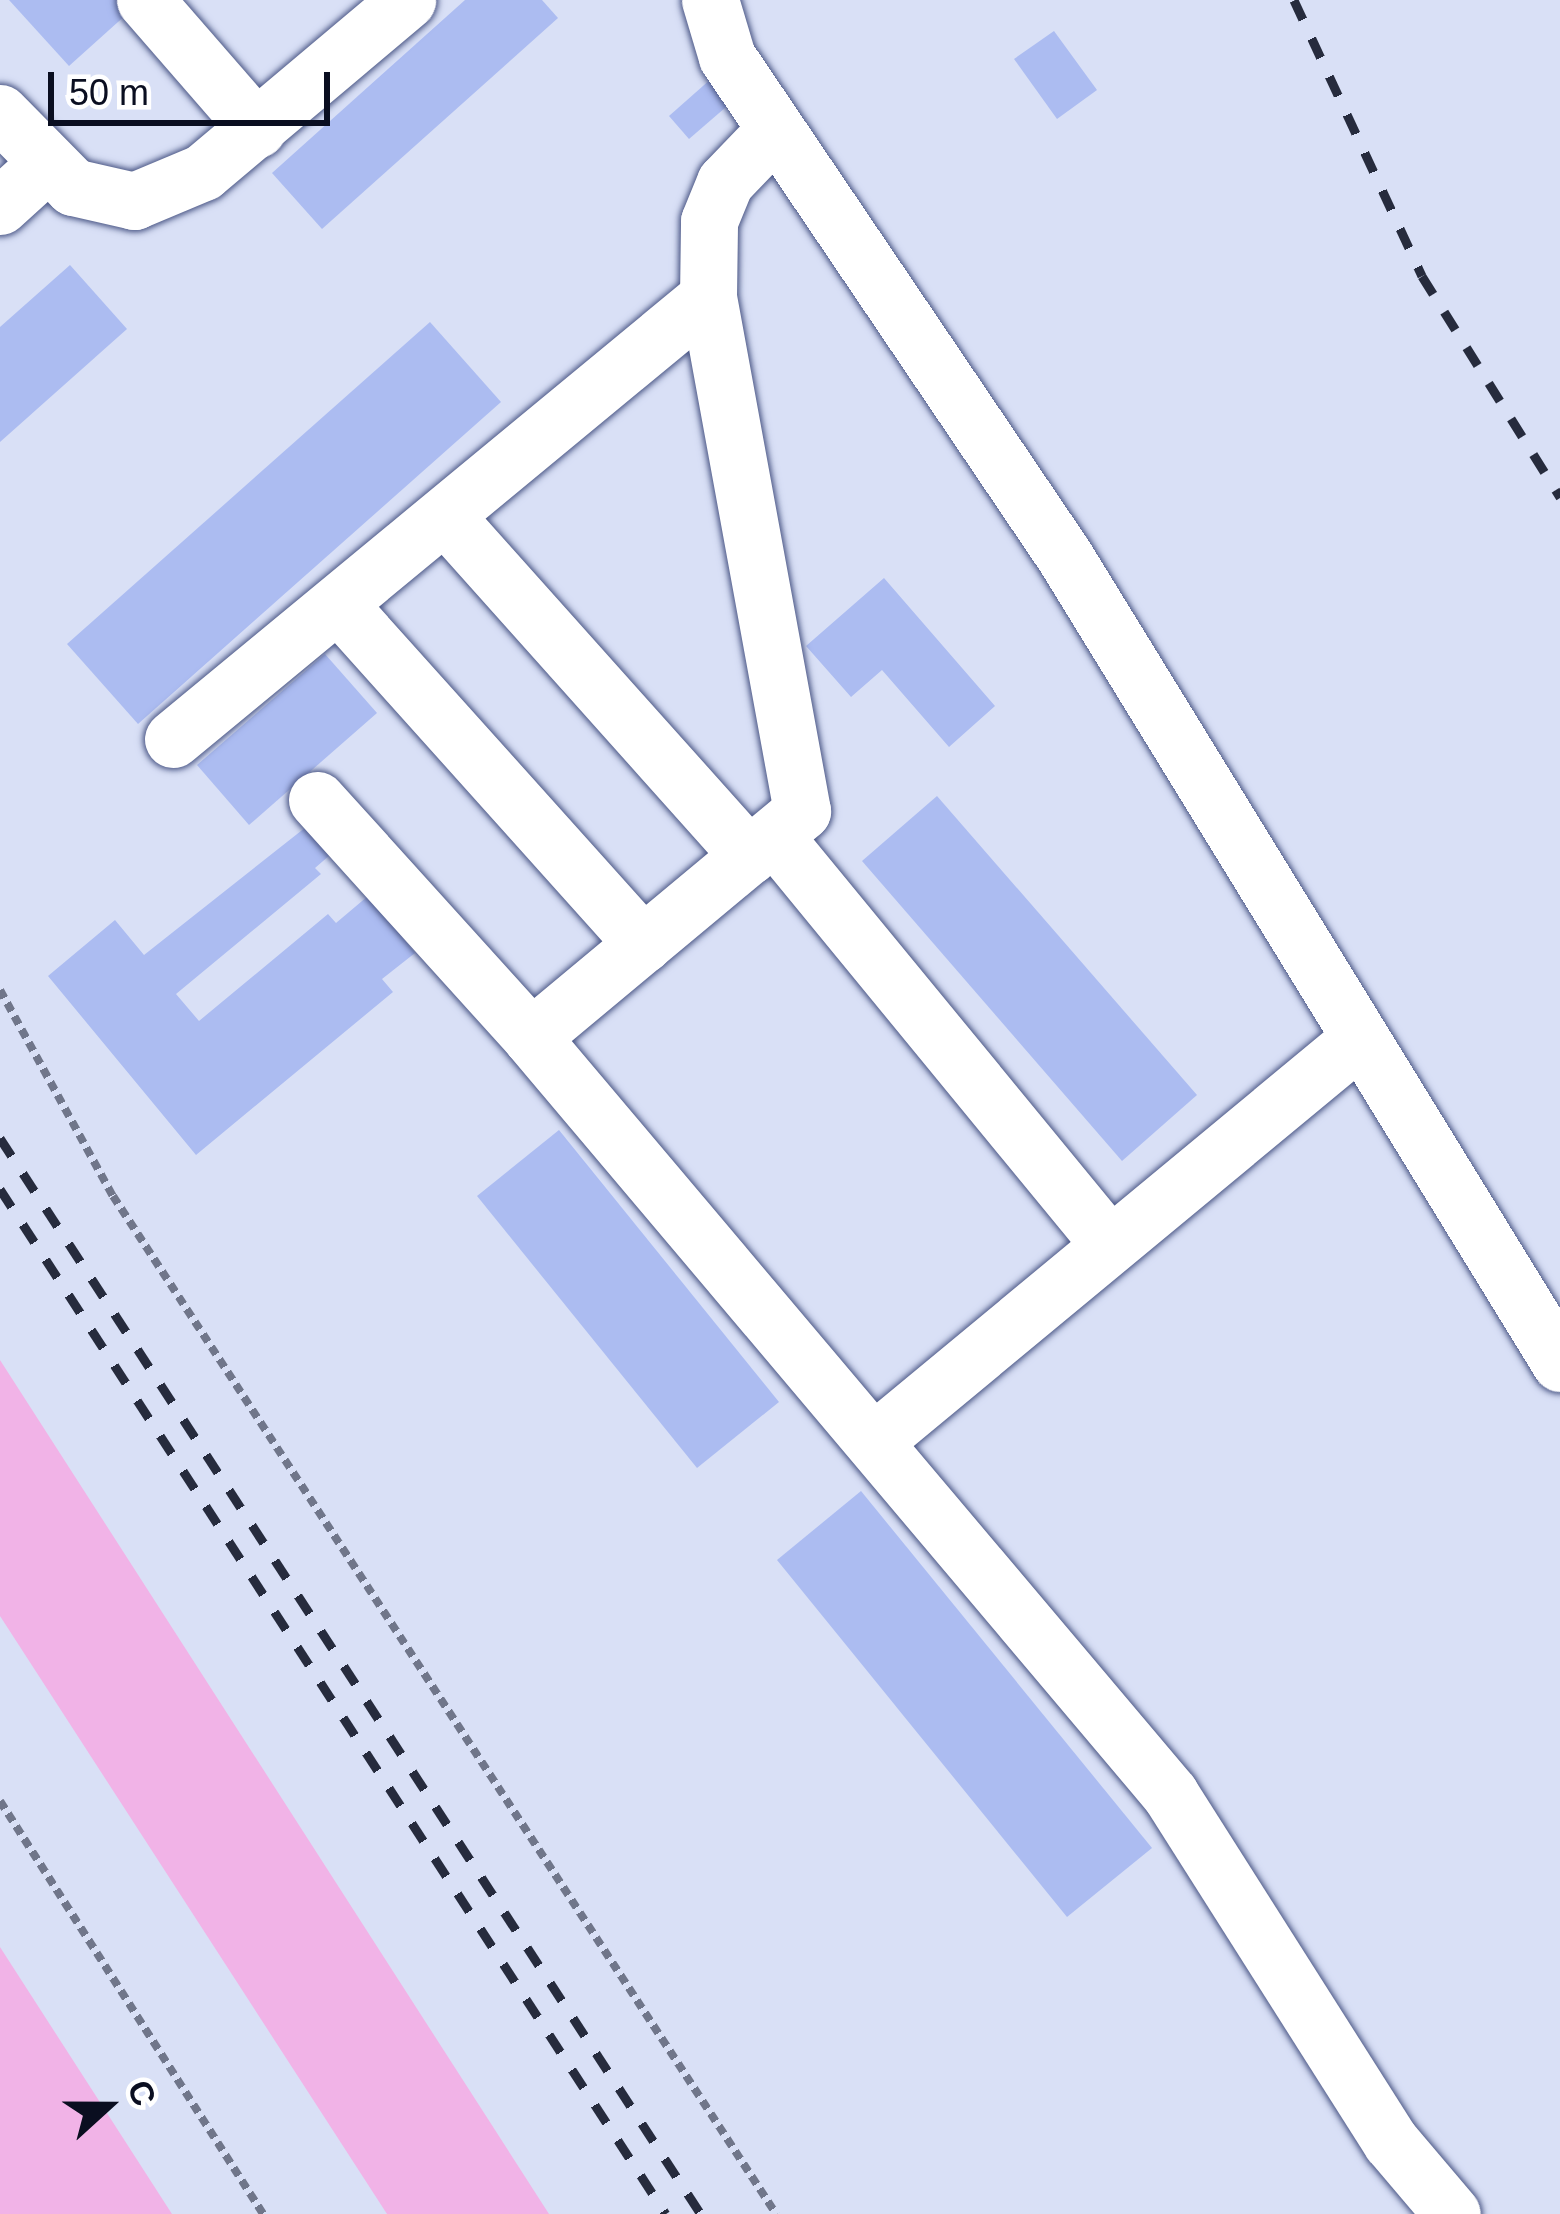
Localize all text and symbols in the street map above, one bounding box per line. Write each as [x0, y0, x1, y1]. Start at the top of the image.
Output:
scale bar [54, 48, 336, 122]
text: 50 m [69, 72, 149, 113]
north arrow [48, 2046, 168, 2166]
text: С [121, 2075, 164, 2111]

